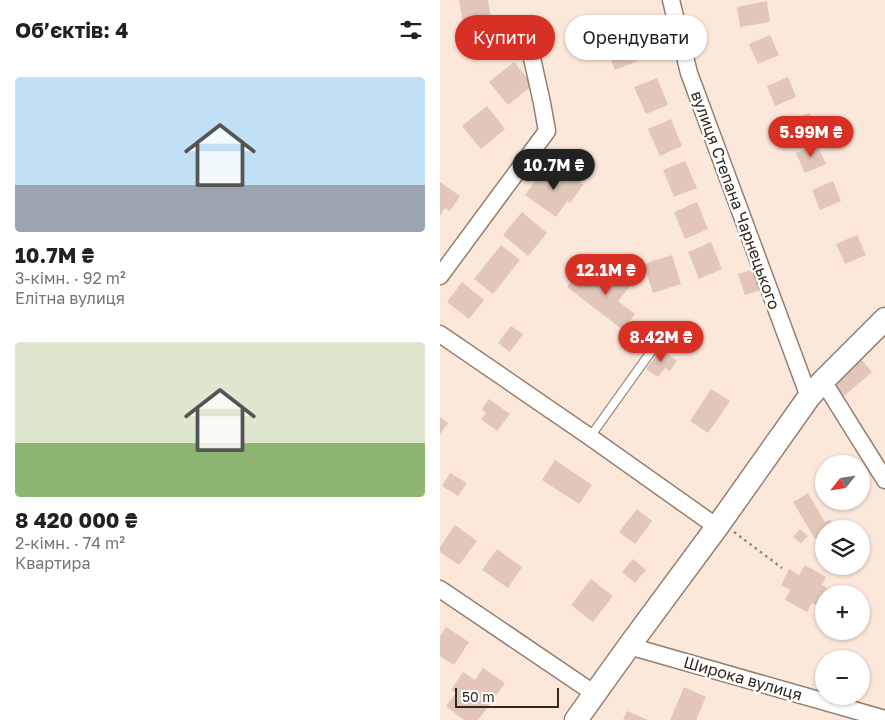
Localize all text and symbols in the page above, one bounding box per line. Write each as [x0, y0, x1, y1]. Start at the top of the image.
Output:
chip: Купити [455, 15, 555, 60]
chip: Орендувати [565, 15, 707, 60]
icon: filters [397, 16, 425, 44]
text: Об’єктів: 4 [15, 17, 128, 43]
street label: вулиця Степана Чарнецького [687, 88, 785, 312]
icon: home [175, 110, 265, 200]
pin: 5.99M ₴ [765, 116, 857, 158]
text: 5.99M ₴ [779, 122, 843, 142]
pin: 10.7M ₴ [508, 148, 600, 191]
text: 10.7M ₴ [524, 155, 584, 175]
text: 10.7M ₴ [15, 242, 94, 268]
pin: 12.1M ₴ [560, 254, 652, 296]
text: 12.1M ₴ [576, 260, 636, 280]
text: 3-кімн. · 92 m² [15, 268, 126, 288]
text: Елітна вулиця [15, 288, 125, 308]
pin: 8.42M ₴ [615, 320, 707, 363]
text: 8.42M ₴ [629, 327, 693, 347]
icon: home [175, 375, 265, 465]
north arrow [815, 455, 870, 510]
map controls [815, 455, 870, 705]
text: 8 420 000 ₴ [15, 507, 138, 533]
button: layers [815, 520, 870, 575]
text: 2-кімн. · 74 m² [15, 533, 125, 553]
text: Квартира [15, 553, 90, 573]
button: + [815, 585, 870, 640]
button: − [815, 650, 870, 705]
street label: Широка вулиця [681, 652, 805, 704]
scale bar [455, 685, 559, 708]
text: 50 m [462, 688, 495, 705]

